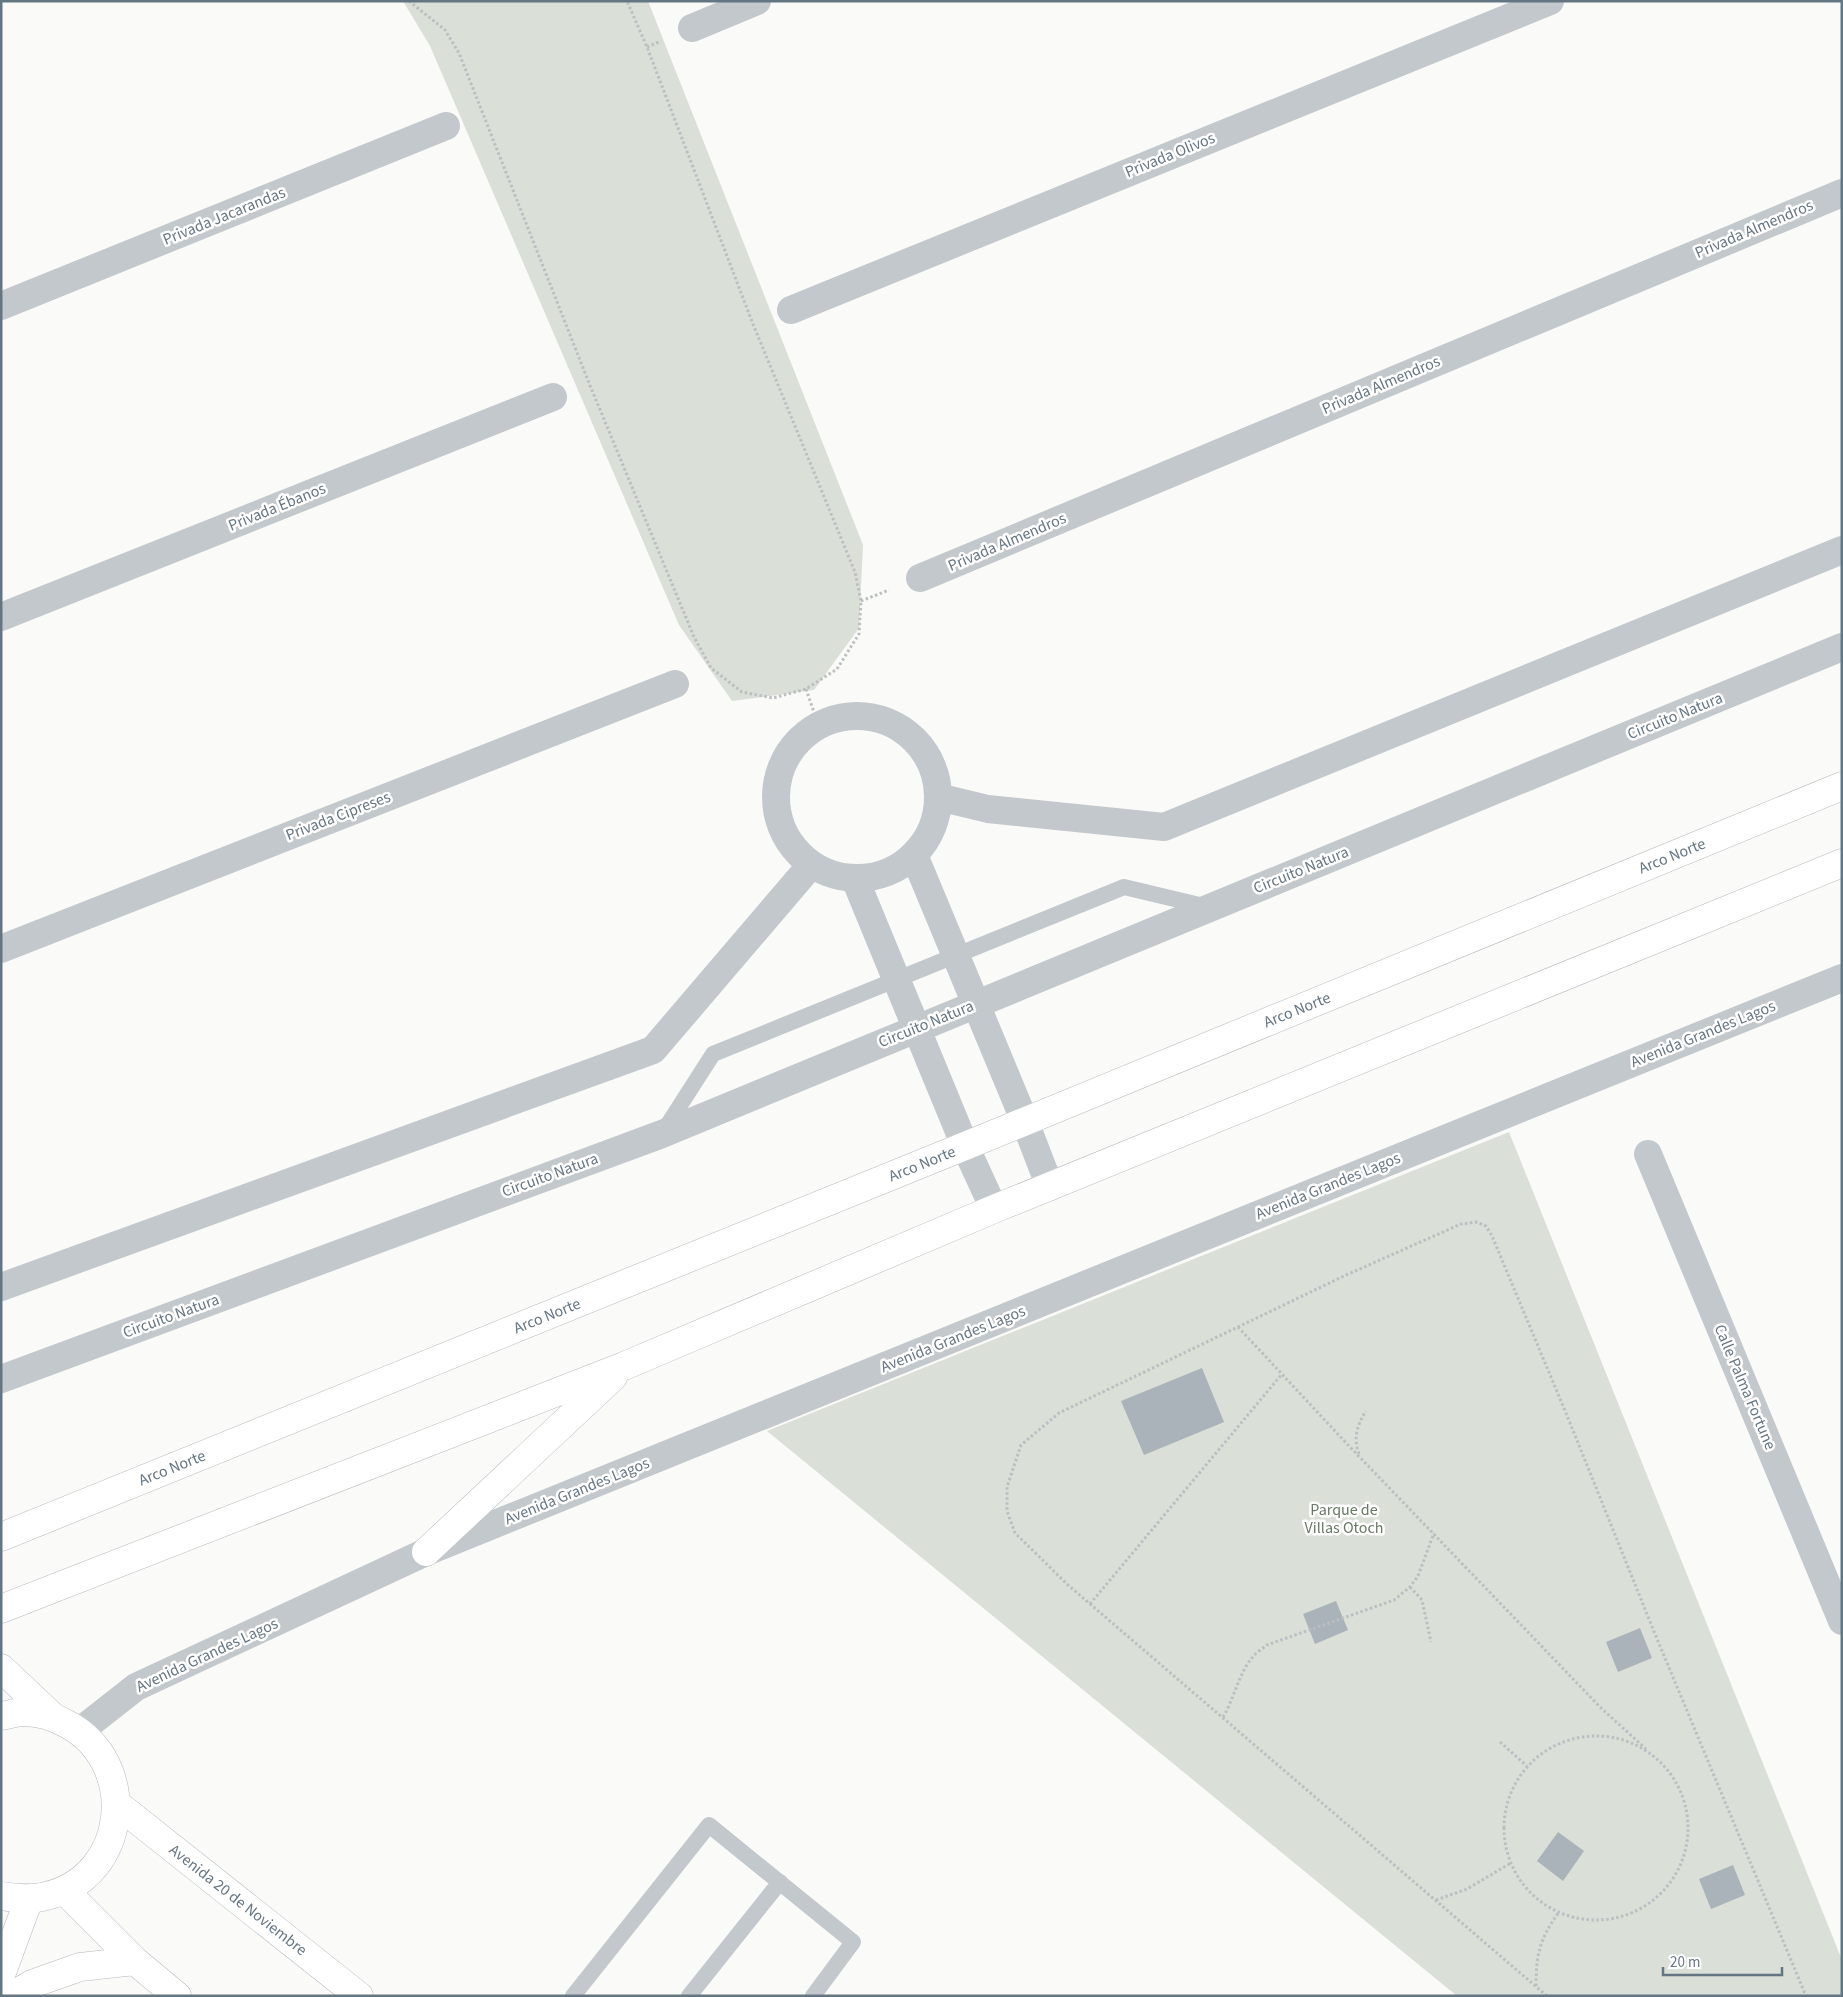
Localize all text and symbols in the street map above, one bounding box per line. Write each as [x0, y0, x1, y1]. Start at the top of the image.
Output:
street label: Privada Olivos [1122, 127, 1219, 183]
street label: Privada Jacarandas [159, 181, 289, 251]
street label: Privada Almendros [1692, 194, 1817, 264]
street label: Privada Almendros [1319, 350, 1444, 420]
street label: Privada Ébanos [225, 477, 329, 537]
street label: Privada Almendros [945, 507, 1070, 577]
street label: Circuito Natura [1624, 687, 1726, 745]
street label: Privada Cipreses [282, 786, 394, 846]
street label: Arco Norte [1635, 833, 1709, 879]
street label: Circuito Natura [1250, 841, 1352, 899]
street label: Arco Norte [1260, 987, 1334, 1033]
street label: Circuito Natura [875, 995, 977, 1053]
street label: Avenida Grandes Lagos [1627, 995, 1779, 1073]
street label: Arco Norte [885, 1141, 959, 1187]
street label: Circuito Natura [499, 1147, 601, 1203]
street label: Avenida Grandes Lagos [1252, 1147, 1404, 1225]
street label: Circuito Natura [120, 1288, 222, 1344]
street label: Arco Norte [510, 1293, 584, 1339]
street label: Avenida Grandes Lagos [877, 1300, 1029, 1378]
street label: Calle Palma Fortune [1709, 1321, 1781, 1453]
street label: Arco Norte [135, 1445, 209, 1491]
street label: Avenida Grandes Lagos [501, 1452, 653, 1530]
park label: Parque de Villas Otoch [1305, 1499, 1383, 1539]
street label: Avenida Grandes Lagos [132, 1612, 282, 1698]
street label: Avenida 20 de Noviembre [164, 1839, 312, 1961]
scale bar [1663, 1944, 1782, 1976]
text: 20 m [1670, 1952, 1700, 1973]

